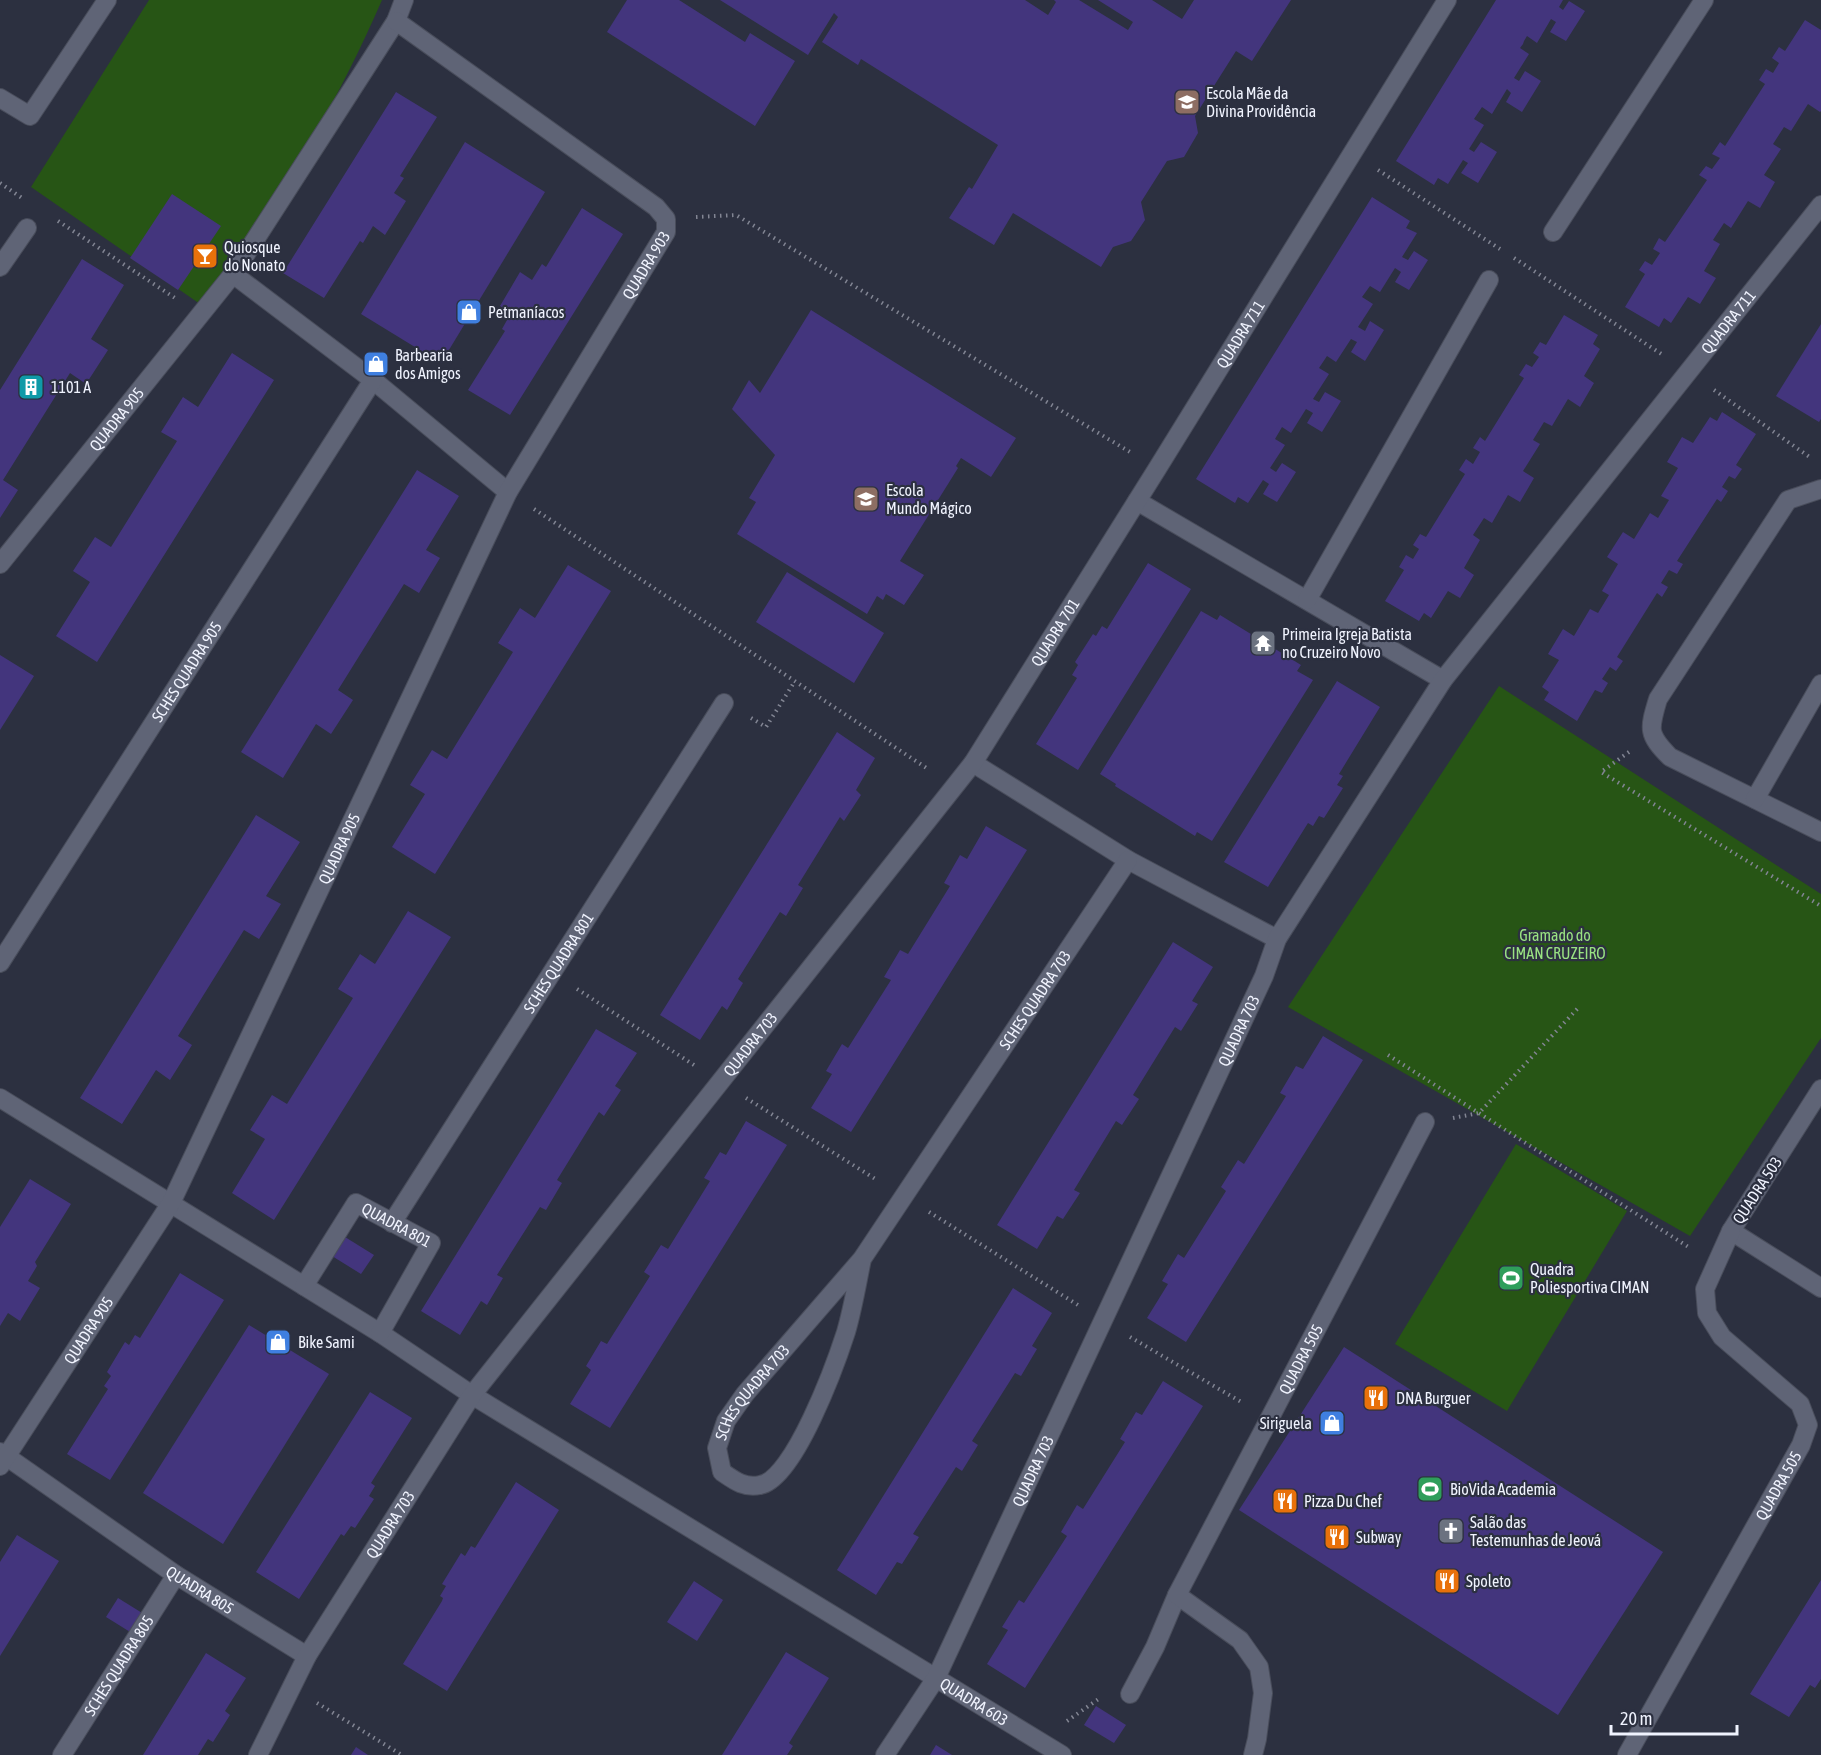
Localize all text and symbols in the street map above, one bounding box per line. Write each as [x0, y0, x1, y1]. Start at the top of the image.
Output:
place label: Escola Mãe da Divina Providência [1206, 84, 1316, 120]
school or university icon: Escola Mãe da Divina Providência [1172, 87, 1202, 117]
street label: QUADRA 903 [618, 228, 673, 302]
place label: Quiosque do Nonato [224, 238, 285, 274]
bar icon: Quiosque do Nonato [190, 241, 220, 271]
street label: QUADRA 711 [1697, 286, 1759, 357]
shop icon: Petmaníacos [454, 297, 484, 327]
street label: QUADRA 711 [1213, 297, 1268, 371]
place label: Petmaníacos [488, 303, 565, 321]
place label: Barbearia dos Amigos [395, 346, 461, 383]
shop icon: Barbearia dos Amigos [361, 349, 391, 379]
building icon: 1101 A [16, 372, 46, 402]
place label: 1101 A [51, 378, 91, 396]
street label: QUADRA 905 [86, 384, 147, 454]
place label: Escola Mundo Mágico [886, 481, 972, 518]
school or university icon: Escola Mundo Mágico [851, 484, 881, 514]
street label: QUADRA 701 [1027, 595, 1083, 669]
street label: SCHES QUADRA 905 [148, 618, 225, 725]
place label: Primeira Igreja Batista no Cruzeiro Novo [1282, 625, 1412, 661]
temple icon: Primeira Igreja Batista no Cruzeiro Novo [1248, 628, 1278, 658]
street label: QUADRA 905 [315, 810, 363, 887]
street label: SCHES QUADRA 801 [520, 909, 597, 1016]
park label: Gramado do CIMAN CRUZEIRO [1504, 926, 1606, 962]
street label: SCHES QUADRA 703 [995, 947, 1074, 1053]
street label: QUADRA 703 [1214, 992, 1263, 1069]
street label: QUADRA 703 [719, 1009, 781, 1080]
street label: QUADRA 503 [1729, 1153, 1785, 1227]
street label: QUADRA 801 [359, 1199, 435, 1251]
place label: Quadra Poliesportiva CIMAN [1530, 1260, 1649, 1297]
sports icon: Quadra Poliesportiva CIMAN [1496, 1263, 1526, 1293]
street label: QUADRA 905 [60, 1293, 117, 1367]
street label: QUADRA 505 [1275, 1321, 1326, 1397]
shop icon: Bike Sami [263, 1327, 293, 1357]
place label: Bike Sami [298, 1333, 355, 1351]
street label: SCHES QUADRA 703 [711, 1341, 793, 1442]
restaurant icon: DNA Burguer [1361, 1383, 1391, 1413]
place label: DNA Burguer [1396, 1389, 1471, 1408]
shop icon: Siriguela [1317, 1408, 1347, 1438]
place label: Siriguela [1260, 1414, 1312, 1433]
street label: QUADRA 703 [1008, 1432, 1057, 1509]
street label: QUADRA 505 [1752, 1448, 1805, 1523]
sports icon: BioVida Academia [1415, 1474, 1445, 1504]
place label: BioVida Academia [1450, 1480, 1556, 1498]
restaurant icon: Pizza Du Chef [1270, 1486, 1300, 1516]
street label: QUADRA 703 [362, 1487, 418, 1562]
place label: Pizza Du Chef [1304, 1492, 1382, 1510]
place label: Salão das Testemunhas de Jeová [1470, 1513, 1601, 1549]
church icon: Salão das Testemunhas de Jeová [1436, 1516, 1466, 1546]
restaurant icon: Subway [1322, 1522, 1352, 1552]
place label: Subway [1356, 1528, 1402, 1547]
street label: QUADRA 805 [163, 1562, 237, 1618]
restaurant icon: Spoleto [1432, 1566, 1462, 1596]
place label: Spoleto [1466, 1572, 1511, 1591]
street label: SCHES QUADRA 805 [80, 1612, 157, 1719]
street label: QUADRA 603 [937, 1674, 1011, 1729]
scale bar [1611, 1698, 1737, 1736]
text: 20 m [1620, 1708, 1652, 1729]

